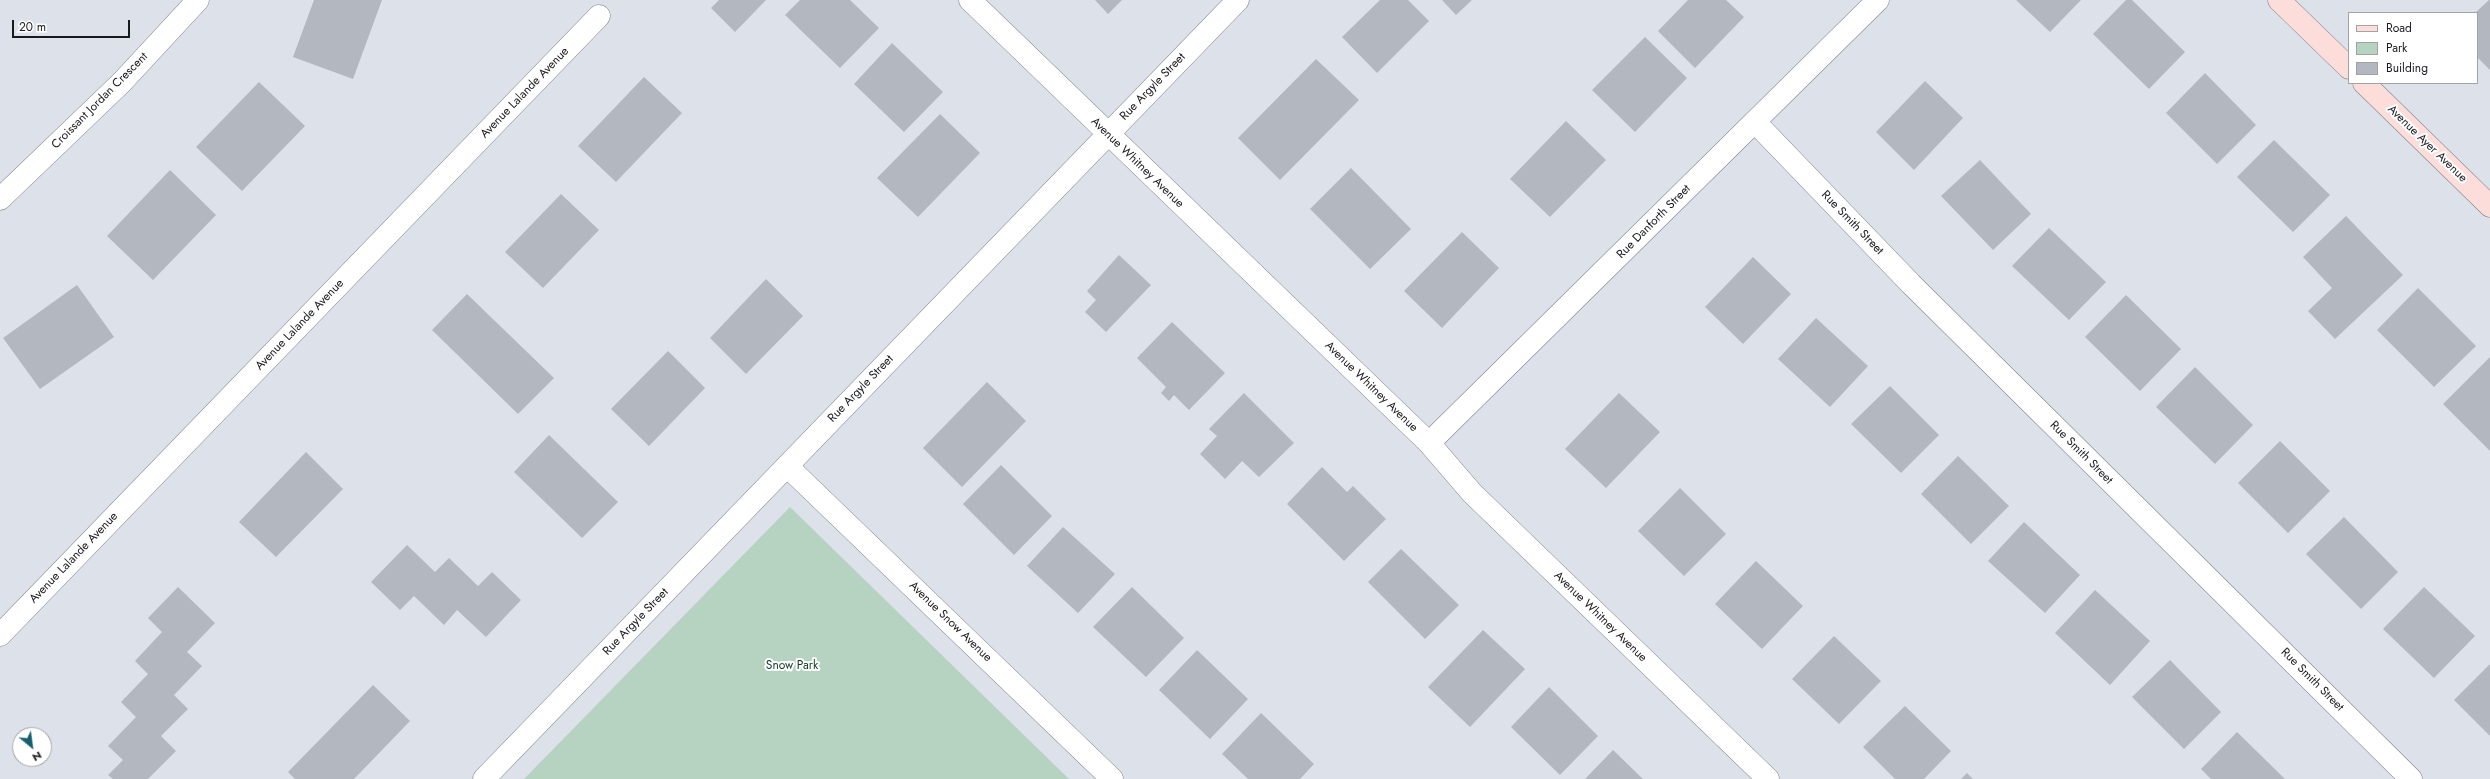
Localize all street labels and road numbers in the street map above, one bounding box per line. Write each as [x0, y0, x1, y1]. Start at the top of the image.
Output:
street label: Avenue Lalande Avenue [478, 44, 572, 142]
street label: Croissant Jordan Crescent [49, 50, 151, 152]
street label: Rue Argyle Street [1117, 50, 1189, 124]
street label: Avenue Ayer Avenue [2384, 102, 2470, 186]
street label: Avenue Whitney Avenue [1088, 115, 1186, 211]
street label: Rue Danforth Street [1614, 182, 1694, 262]
street label: Rue Smith Street [1818, 188, 1886, 258]
street label: Avenue Lalande Avenue [253, 276, 347, 374]
street label: Avenue Whitney Avenue [1322, 339, 1420, 435]
street label: Rue Argyle Street [825, 352, 897, 426]
street label: Rue Smith Street [2046, 418, 2116, 488]
street label: Avenue Lalande Avenue [27, 509, 121, 607]
street label: Avenue Whitney Avenue [1551, 569, 1649, 665]
street label: Avenue Snow Avenue [906, 579, 994, 665]
street label: Rue Argyle Street [600, 585, 672, 659]
street label: Rue Smith Street [2277, 645, 2347, 715]

